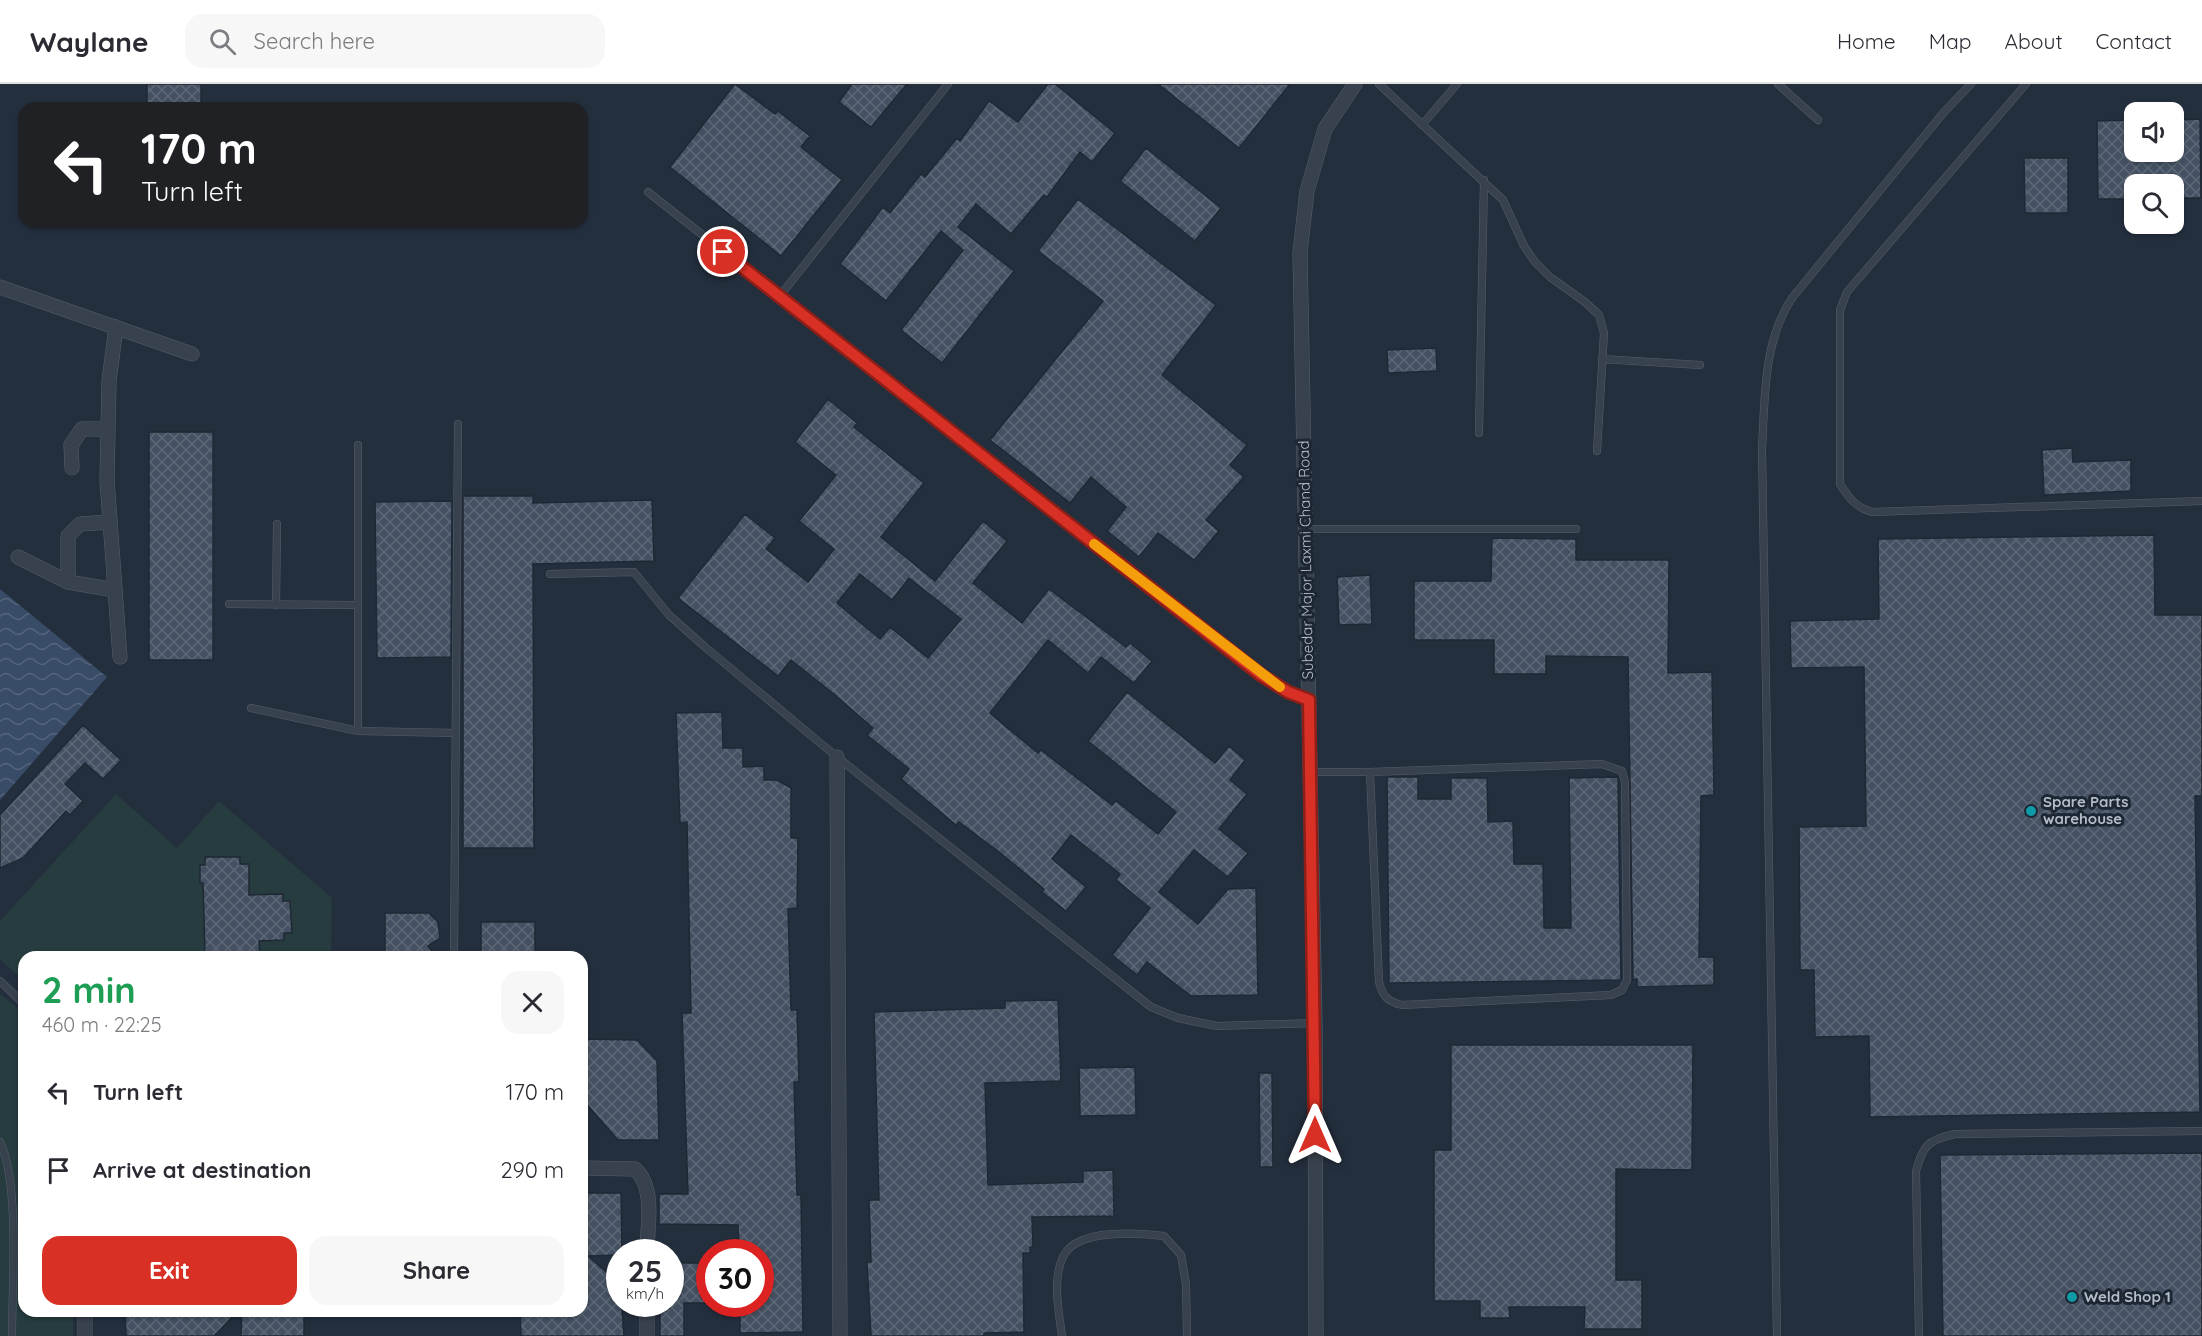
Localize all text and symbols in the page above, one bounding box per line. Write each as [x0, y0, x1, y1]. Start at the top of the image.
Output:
search box [185, 14, 605, 68]
text: Waylane [30, 24, 149, 59]
icon: search [206, 25, 239, 58]
text: Search here [254, 27, 375, 55]
text: Home [1837, 28, 1896, 54]
text: Map [1929, 28, 1972, 54]
text: About [2005, 28, 2063, 54]
text: Contact [2096, 28, 2172, 54]
map controls [2124, 102, 2184, 234]
button: sound [2124, 102, 2184, 162]
text: 170 m [141, 122, 257, 175]
icon: left [42, 126, 120, 204]
text: Turn left [141, 174, 243, 208]
button: search [2124, 174, 2184, 234]
pin [697, 226, 748, 277]
icon: arrive [706, 235, 739, 268]
street label: Subedar Major Laxmi Chand Road [1294, 440, 1317, 680]
place label: Spare Parts warehouse [2043, 792, 2129, 828]
marker: Spare Parts warehouse [2024, 804, 2038, 818]
text: 2 min [42, 967, 136, 1012]
button: close [501, 971, 564, 1034]
text: 460 m · 22:25 [42, 1012, 162, 1037]
icon: left [42, 1076, 75, 1109]
text: Turn left [93, 1078, 183, 1106]
text: 170 m [505, 1078, 564, 1106]
position arrow [1283, 1103, 1347, 1167]
icon: arrive [42, 1154, 75, 1187]
text: Arrive at destination [93, 1156, 311, 1184]
text: 290 m [500, 1156, 564, 1184]
button: Exit [42, 1236, 297, 1305]
button: Share [309, 1236, 564, 1305]
speed limit sign: 30 [696, 1239, 774, 1317]
text: 25 [628, 1252, 662, 1290]
text: km/h [626, 1284, 664, 1303]
place label: Weld Shop 1 [2084, 1287, 2171, 1306]
marker: Weld Shop 1 [2065, 1290, 2079, 1304]

